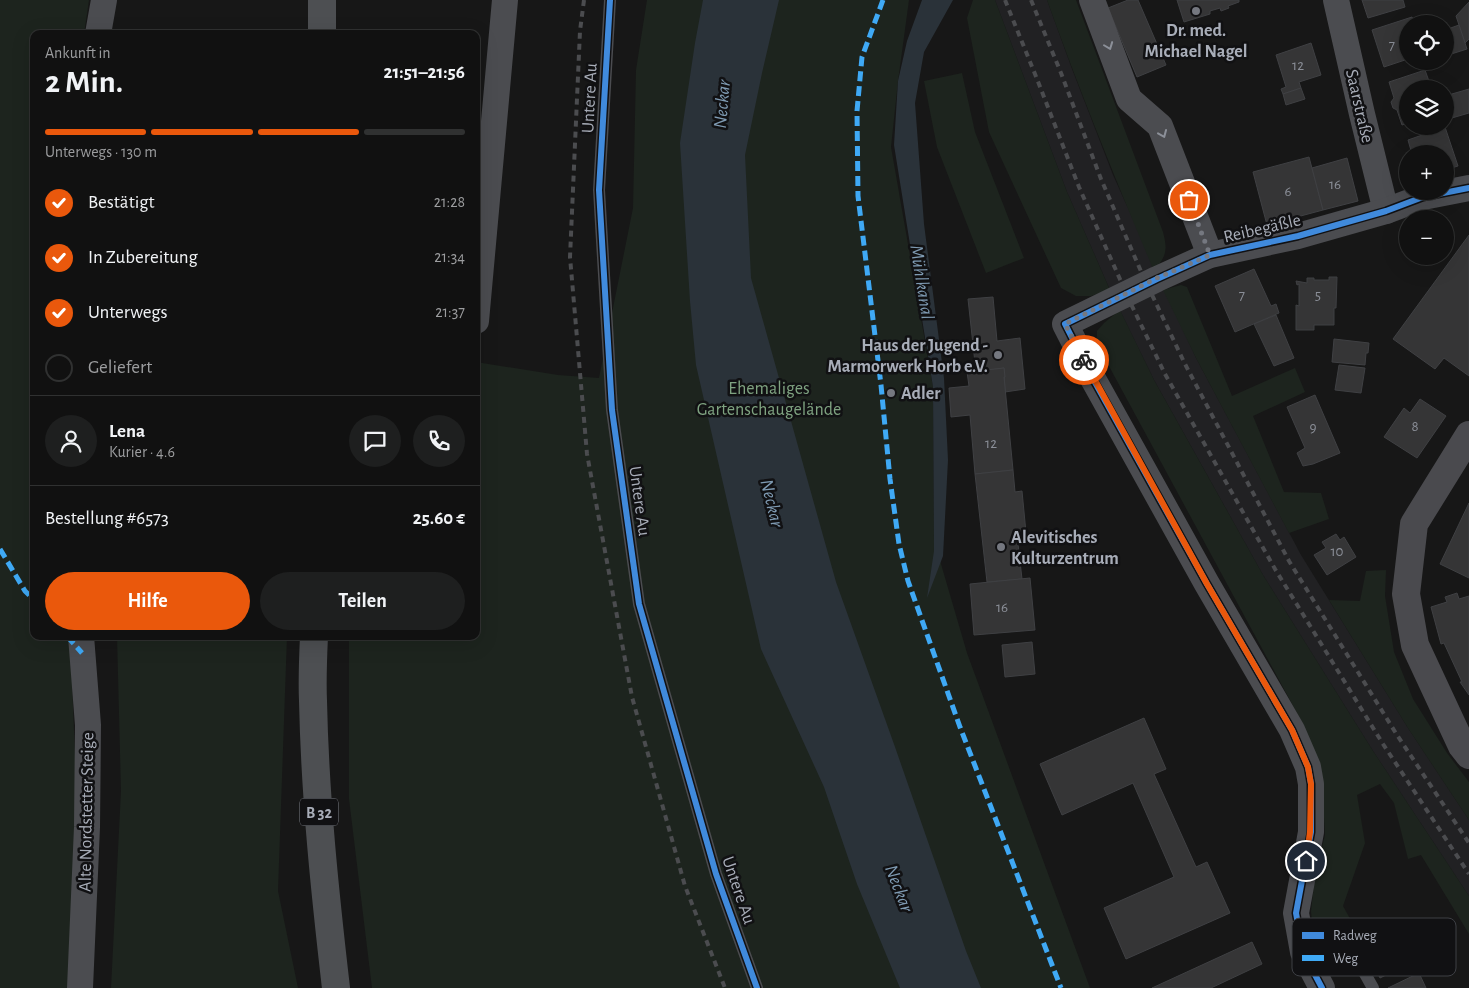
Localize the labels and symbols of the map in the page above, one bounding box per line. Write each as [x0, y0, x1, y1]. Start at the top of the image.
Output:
marker: Dr. med. Michael Nagel [1190, 5, 1202, 17]
place label: Dr. med. Michael Nagel [1145, 22, 1248, 61]
house number: 7 [1389, 38, 1395, 53]
one-way arrow [1103, 41, 1113, 49]
house number: 12 [1292, 58, 1304, 73]
street label: Untere Au [579, 62, 601, 134]
street label: Saarstraße [1342, 68, 1376, 145]
water label: Neckar [711, 78, 734, 129]
one-way arrow [1157, 129, 1167, 138]
house number: 16 [1329, 177, 1341, 192]
pin [1168, 179, 1210, 221]
house number: 6 [1284, 184, 1292, 199]
street label: Reibegäßle [1222, 211, 1303, 247]
water label: Mühlkanal [906, 244, 937, 321]
house number: 7 [1239, 288, 1245, 303]
house number: 5 [1315, 288, 1321, 303]
courier [1059, 335, 1109, 385]
place label: Haus der Jugend - Marmorwerk Horb e.V. [828, 337, 988, 376]
marker: Haus der Jugend - Marmorwerk Horb e.V. [992, 349, 1004, 361]
park label: Ehemaliges Gartenschaugelände [697, 380, 841, 419]
place label: Adler [901, 385, 941, 403]
marker: Adler [885, 387, 897, 399]
house number: 8 [1411, 419, 1419, 434]
house number: 9 [1309, 420, 1317, 435]
house number: 12 [985, 436, 997, 451]
street label: Untere Au [625, 465, 653, 537]
water label: Neckar [756, 477, 787, 530]
place label: Alevitisches Kulturzentrum [1011, 529, 1119, 568]
marker: Alevitisches Kulturzentrum [995, 541, 1007, 553]
house number: 10 [1330, 544, 1344, 559]
house number: 16 [996, 600, 1008, 615]
street label: Alte Nordstetter Steige [77, 732, 97, 892]
road number: B 32 [300, 799, 338, 826]
pin [1285, 840, 1327, 882]
street label: Untere Au [718, 854, 758, 926]
water label: Neckar [881, 862, 917, 915]
legend [1292, 918, 1456, 976]
text: Radweg [1333, 929, 1377, 943]
text: Weg [1333, 952, 1358, 966]

